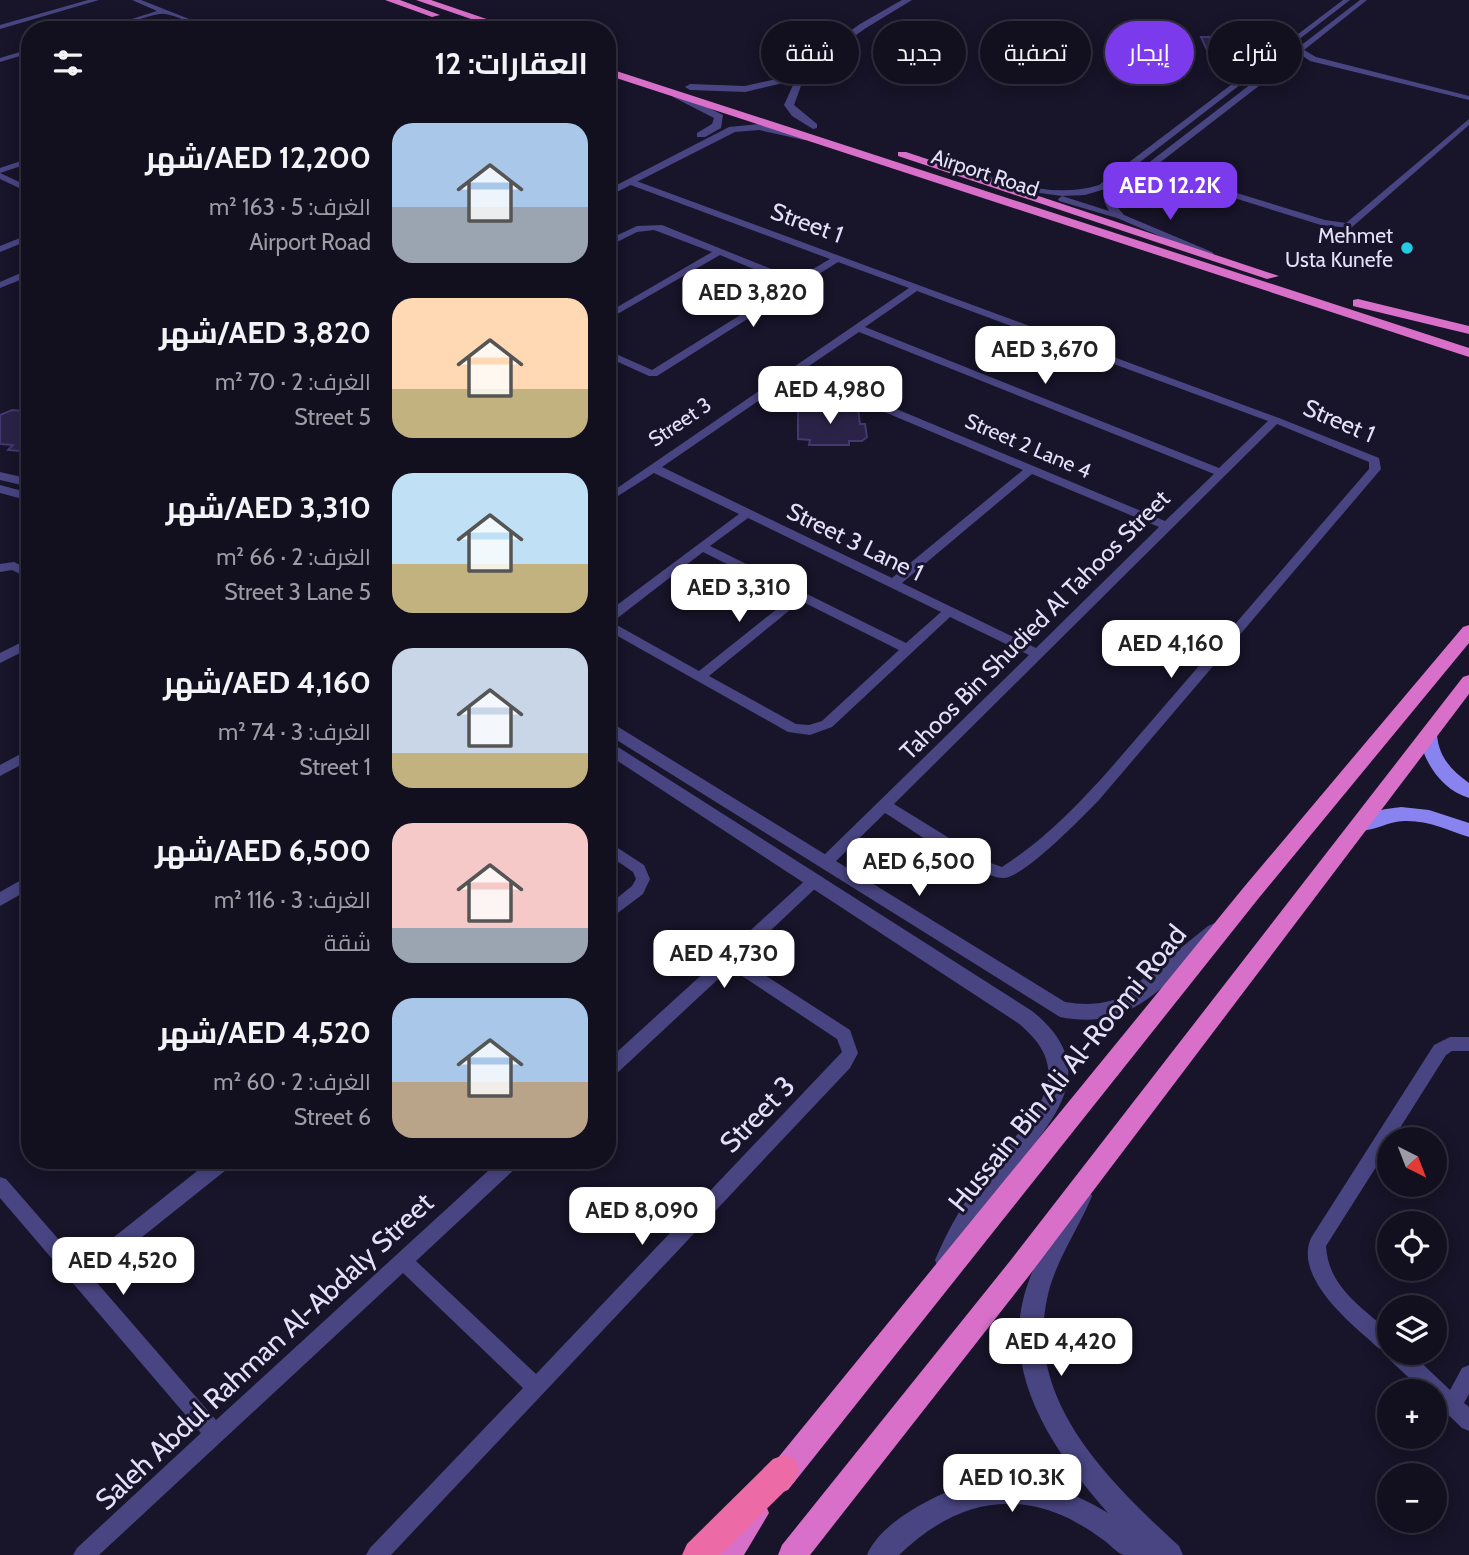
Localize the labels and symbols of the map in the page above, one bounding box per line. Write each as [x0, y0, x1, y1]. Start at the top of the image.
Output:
street label: Airport Road [928, 143, 1042, 202]
pin: AED 12.2K [1090, 162, 1250, 222]
street label: Street 1 [767, 196, 847, 249]
place label: Mehmet Usta Kunefe [1285, 223, 1393, 272]
marker: Mehmet Usta Kunefe [1399, 240, 1415, 256]
pin: AED 3,820 [673, 270, 833, 329]
pin: AED 3,670 [965, 326, 1125, 386]
pin: AED 4,980 [750, 366, 910, 426]
street label: Street 3 [644, 392, 716, 452]
street label: Street 1 [1299, 393, 1379, 449]
street label: Street 2 Lane 4 [961, 408, 1095, 483]
street label: Tahoos Bin Shudied Al Tahoos Street [894, 484, 1176, 766]
street label: Street 3 Lane 1 [782, 496, 928, 587]
pin: AED 3,310 [659, 564, 819, 624]
pin: AED 4,160 [1091, 620, 1251, 680]
pin: AED 6,500 [839, 838, 999, 898]
street label: Hussain Bin Ali Al-Roomi Road [941, 918, 1193, 1218]
pin: AED 4,730 [644, 930, 804, 990]
street label: Street 3 [712, 1069, 802, 1159]
north arrow [1377, 1127, 1447, 1197]
street label: Saleh Abdul Rahman Al-Abdaly Street [88, 1185, 440, 1517]
pin: AED 8,090 [562, 1188, 722, 1247]
pin: AED 4,520 [43, 1238, 203, 1297]
pin: AED 4,420 [981, 1318, 1141, 1378]
pin: AED 10.3K [932, 1454, 1092, 1514]

